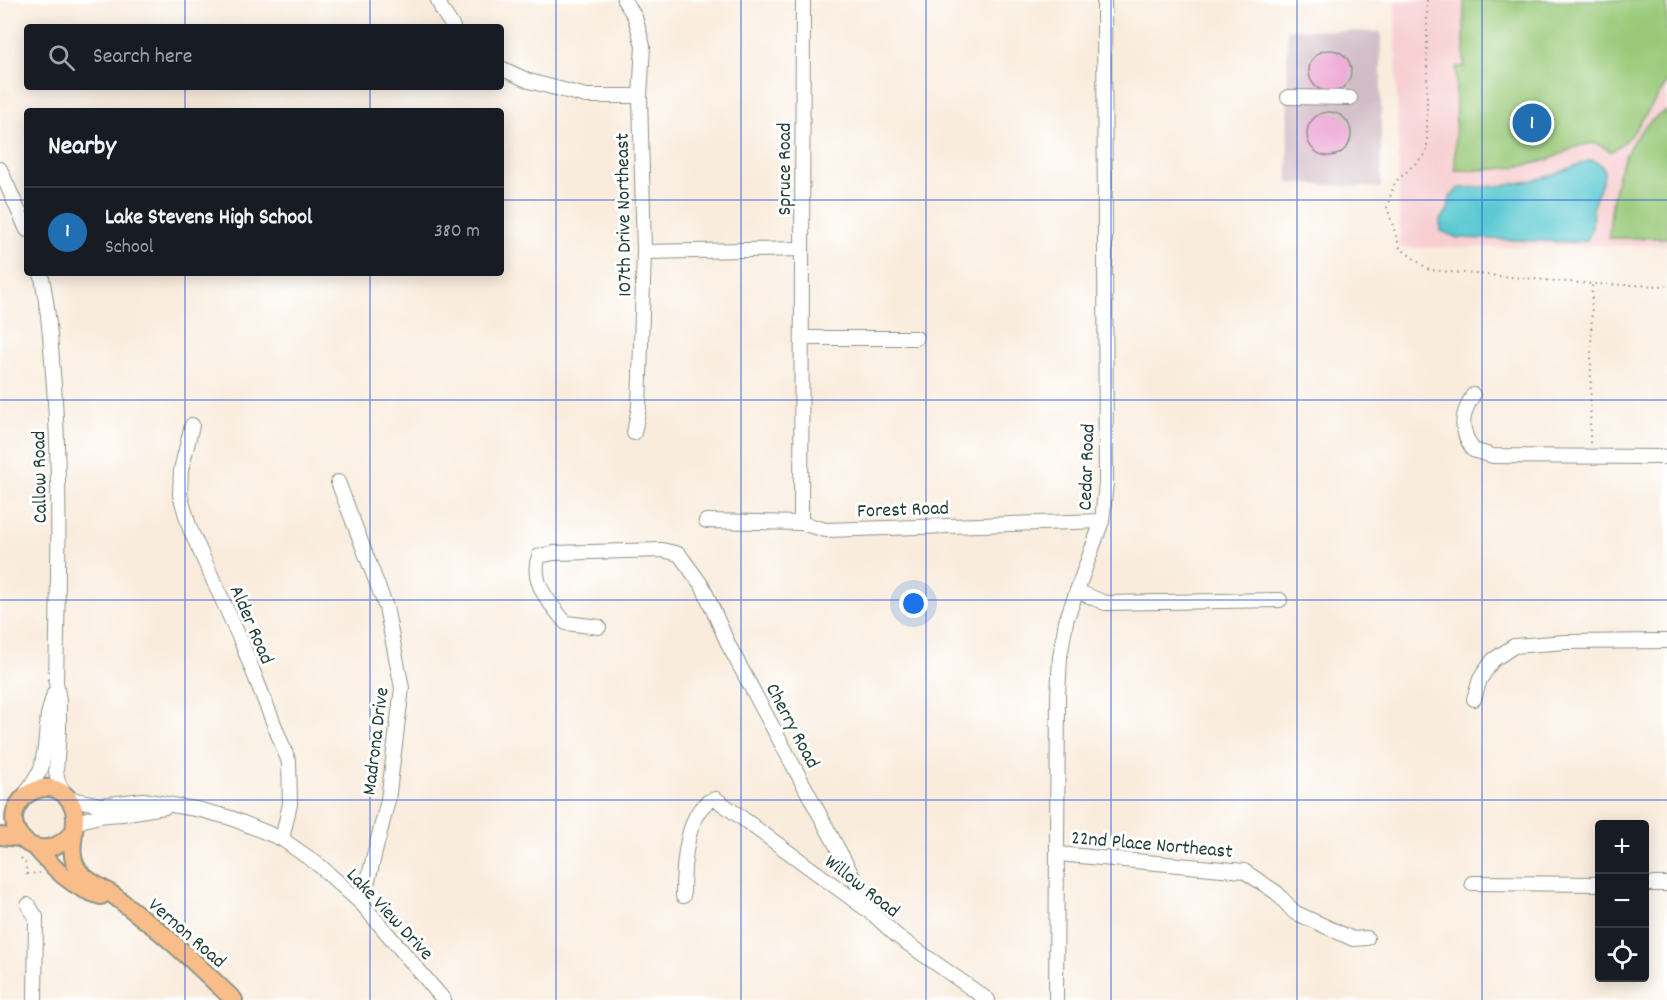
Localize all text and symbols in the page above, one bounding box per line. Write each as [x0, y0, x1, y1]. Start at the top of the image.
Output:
search box [24, 24, 504, 90]
icon: search [45, 41, 78, 74]
text: Search here [93, 42, 192, 73]
pin: 1 [1512, 100, 1552, 146]
street label: Spruce Road [772, 123, 800, 215]
text: Nearby [48, 129, 116, 166]
street label: 107th Drive Northeast [610, 133, 640, 297]
text: Lake Stevens High School [105, 203, 312, 234]
text: 1 [65, 218, 70, 246]
text: 380 m [434, 218, 480, 246]
text: School [105, 234, 154, 262]
street label: Cedar Road [1072, 423, 1104, 511]
street label: Callow Road [26, 430, 56, 523]
street label: Forest Road [857, 495, 949, 527]
street label: Alder Road [221, 581, 279, 669]
your location [899, 589, 928, 618]
street label: Cherry Road [757, 679, 825, 774]
street label: Madrona Drive [356, 686, 398, 797]
map controls [1595, 820, 1649, 982]
button: + [1595, 820, 1649, 874]
street label: 22nd Place Northeast [1070, 825, 1234, 867]
street label: Willow Road [818, 849, 905, 926]
street label: Lake View Drive [339, 863, 439, 968]
button: − [1595, 874, 1649, 928]
street label: Vernon Road [141, 892, 231, 976]
button: locate [1595, 928, 1649, 982]

